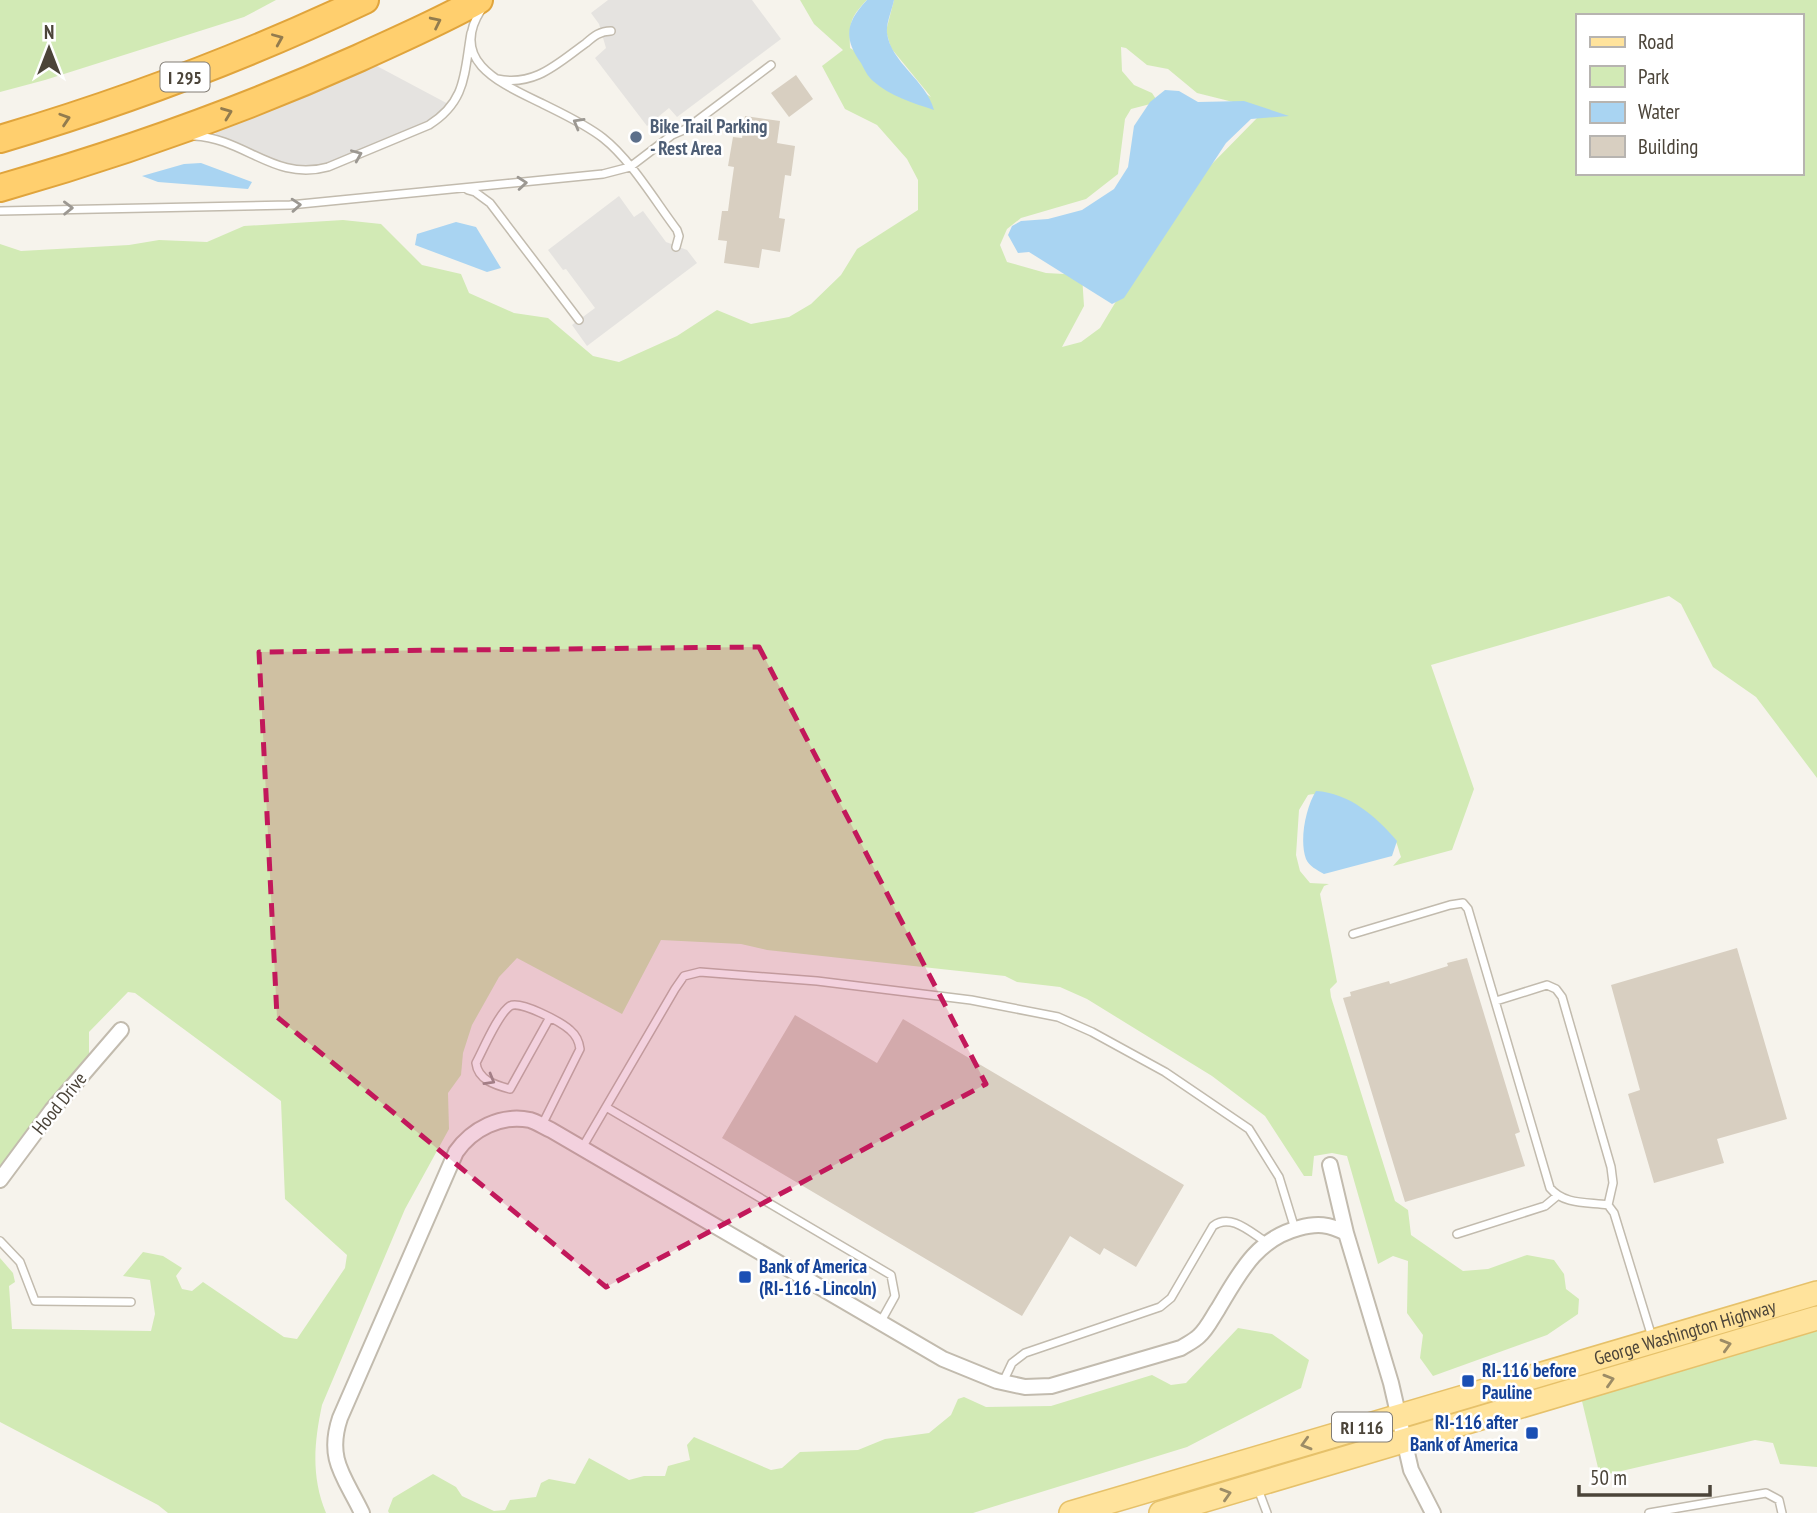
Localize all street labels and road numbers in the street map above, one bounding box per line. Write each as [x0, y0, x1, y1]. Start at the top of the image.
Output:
road number: I 295 [160, 62, 210, 92]
street label: Hood Drive [27, 1067, 92, 1139]
street label: George Washington Highway [1591, 1294, 1779, 1370]
road number: RI 116 [1332, 1412, 1392, 1442]

